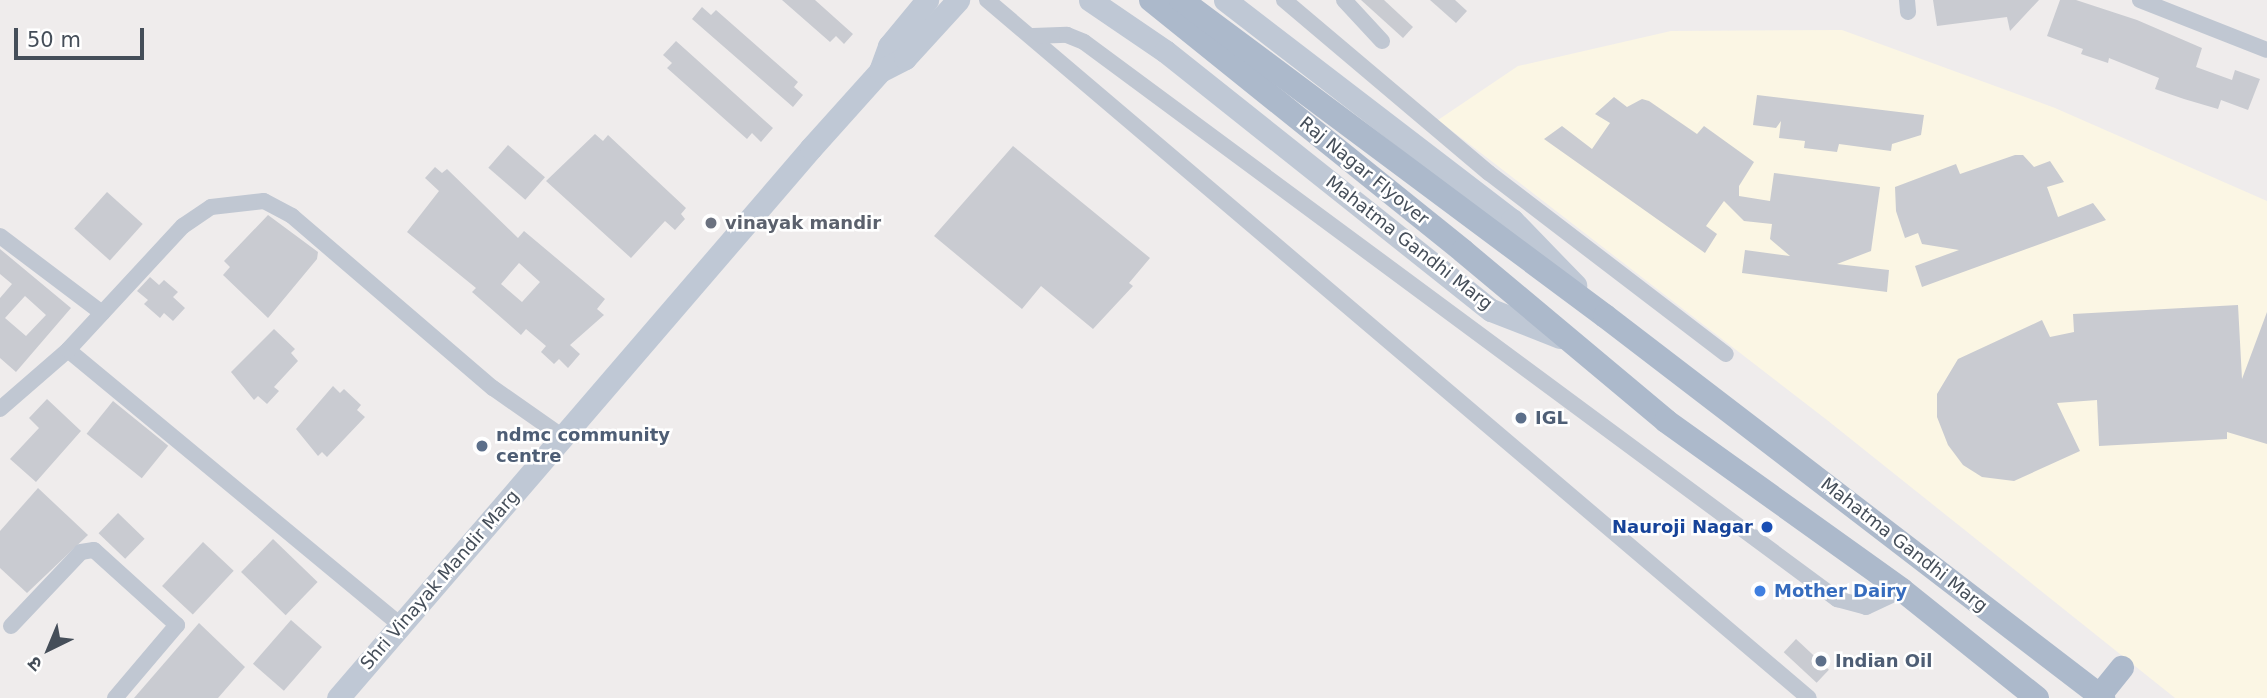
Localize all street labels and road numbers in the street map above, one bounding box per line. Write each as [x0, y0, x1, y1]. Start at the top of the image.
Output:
street label: Raj Nagar Flyover [1295, 112, 1433, 230]
street label: Mahatma Gandhi Marg [1321, 171, 1497, 315]
street label: Mahatma Gandhi Marg [1816, 473, 1992, 617]
street label: Shri Vinayak Mandir Marg [356, 486, 524, 674]

